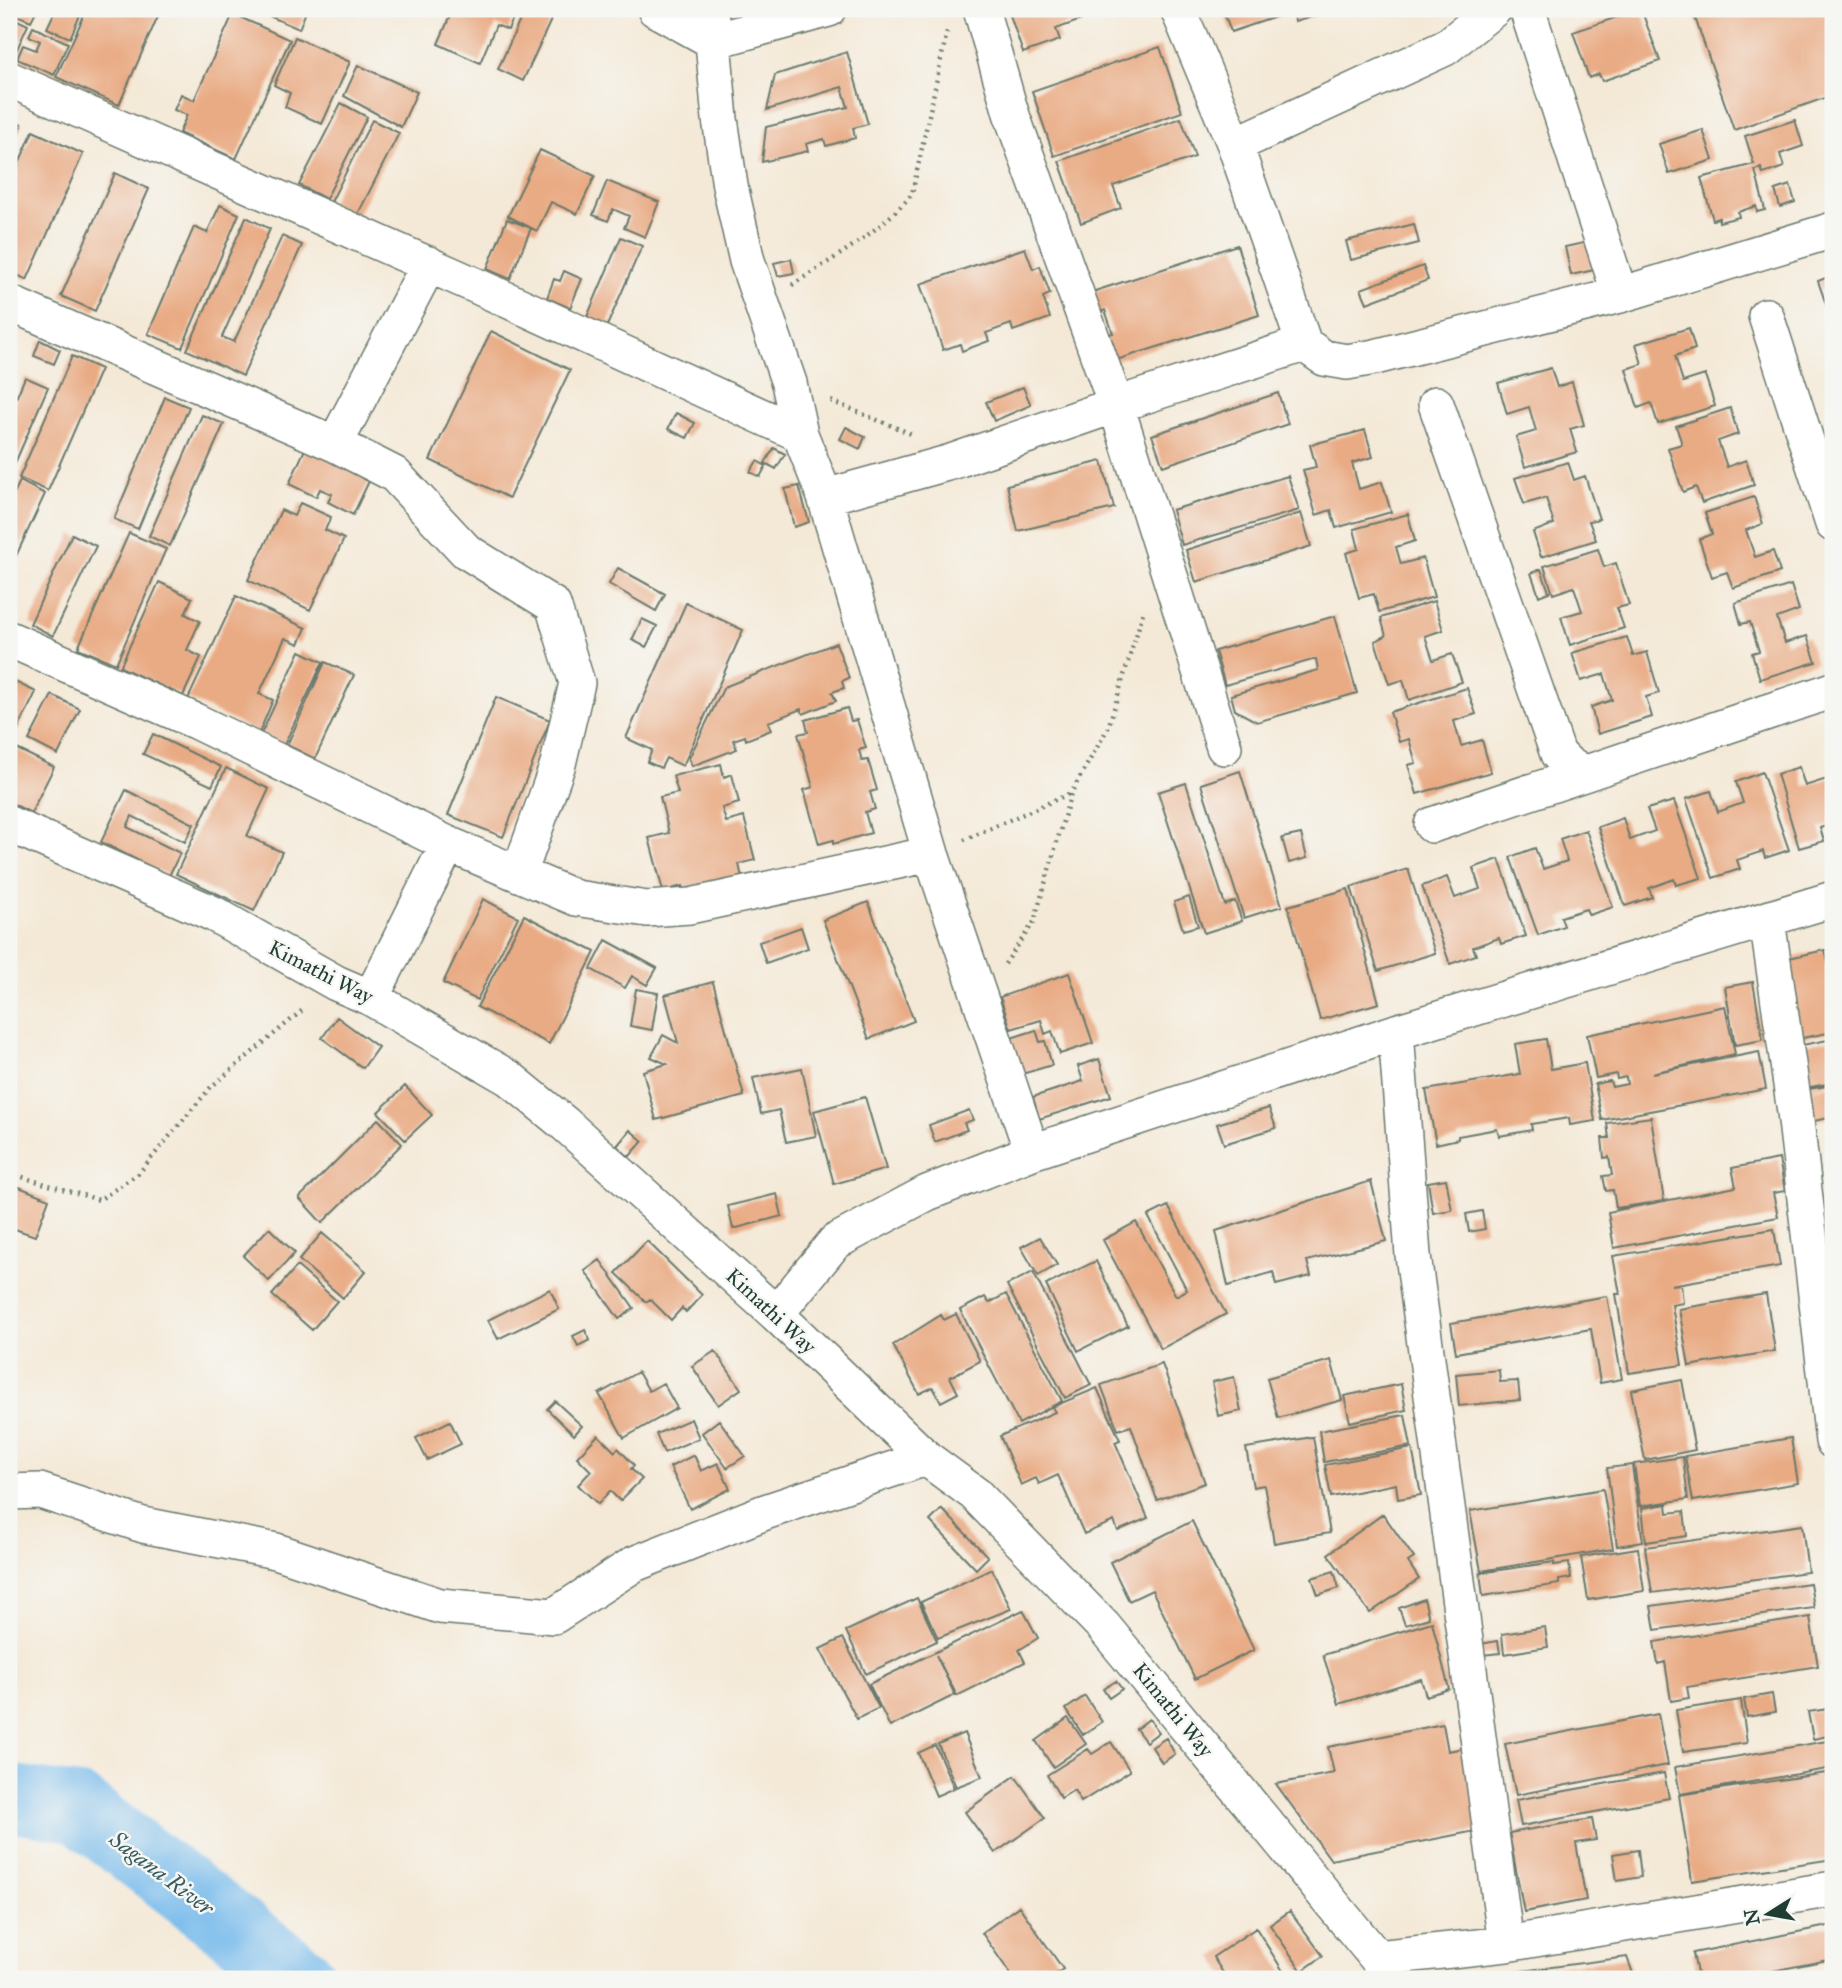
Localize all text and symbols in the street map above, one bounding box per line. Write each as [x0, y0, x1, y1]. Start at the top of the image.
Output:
street label: Kimathi Way [264, 935, 379, 1010]
street label: Kimathi Way [720, 1263, 822, 1360]
street label: Kimathi Way [1127, 1658, 1220, 1763]
water label: Sagana River [104, 1824, 221, 1922]
north arrow [1734, 1880, 1804, 1950]
text: N [1739, 1907, 1765, 1927]

